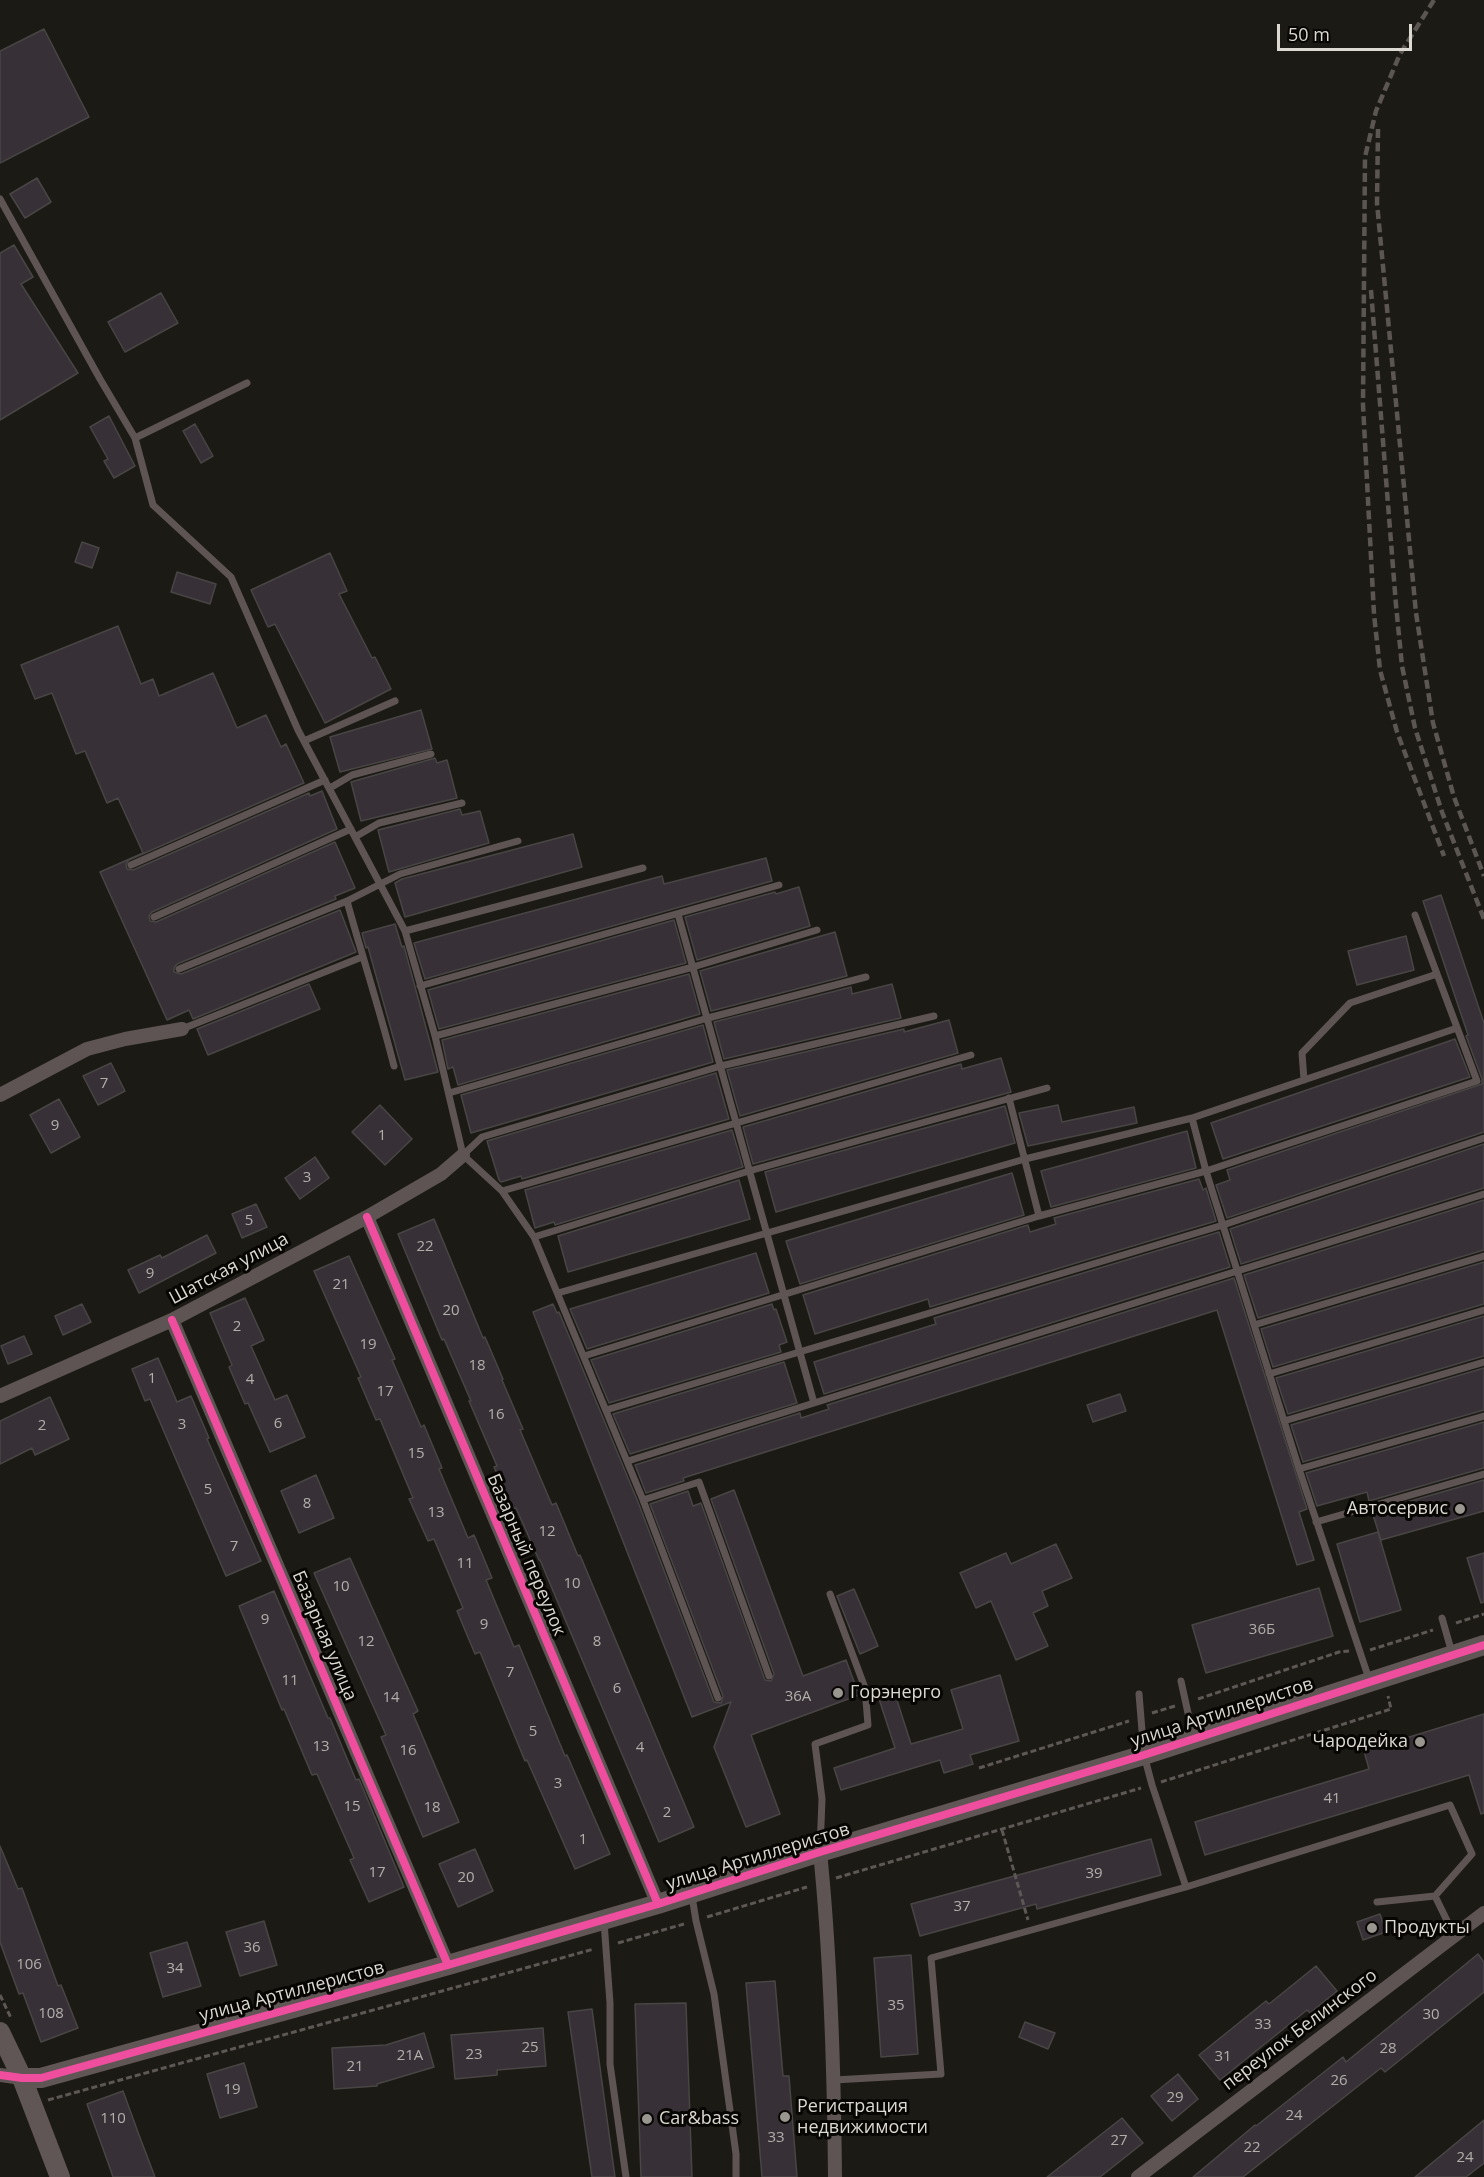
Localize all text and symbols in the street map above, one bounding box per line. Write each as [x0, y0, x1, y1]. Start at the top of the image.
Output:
scale bar [1280, 12, 1415, 50]
text: 50 m [1288, 22, 1330, 46]
house number: 7 [100, 1075, 108, 1093]
house number: 9 [51, 1117, 59, 1135]
house number: 1 [378, 1127, 386, 1145]
house number: 3 [303, 1169, 311, 1187]
house number: 5 [245, 1212, 253, 1230]
street label: Шатская улица [166, 1229, 292, 1309]
house number: 22 [416, 1238, 434, 1256]
house number: 9 [146, 1265, 154, 1283]
house number: 21 [332, 1276, 350, 1294]
house number: 20 [442, 1302, 460, 1320]
house number: 2 [233, 1318, 241, 1336]
house number: 19 [359, 1336, 377, 1354]
house number: 18 [468, 1357, 486, 1375]
house number: 1 [148, 1370, 156, 1388]
house number: 4 [246, 1371, 254, 1389]
house number: 17 [376, 1383, 394, 1401]
house number: 16 [487, 1406, 505, 1424]
house number: 6 [274, 1415, 282, 1433]
house number: 3 [178, 1416, 186, 1434]
house number: 2 [38, 1417, 46, 1435]
house number: 15 [407, 1445, 425, 1463]
street label: Базарный переулок [482, 1471, 570, 1639]
house number: 5 [204, 1481, 212, 1499]
house number: 8 [303, 1495, 311, 1513]
place label: Автосервис [1347, 1498, 1448, 1520]
marker: Автосервис [1453, 1502, 1467, 1516]
house number: 13 [427, 1504, 445, 1522]
house number: 12 [538, 1523, 556, 1541]
house number: 7 [230, 1538, 238, 1556]
house number: 11 [456, 1555, 474, 1573]
street label: Базарная улица [287, 1568, 361, 1704]
house number: 10 [563, 1575, 581, 1593]
house number: 10 [332, 1578, 350, 1596]
house number: 9 [261, 1611, 269, 1629]
house number: 9 [480, 1616, 488, 1634]
house number: 36Б [1249, 1621, 1275, 1639]
house number: 12 [357, 1633, 375, 1651]
house number: 8 [593, 1633, 601, 1651]
house number: 7 [506, 1664, 514, 1682]
house number: 11 [281, 1672, 299, 1690]
street label: улица Артиллеристов [1128, 1673, 1316, 1753]
house number: 6 [613, 1680, 621, 1698]
place label: Горэнерго [850, 1682, 941, 1704]
marker: Горэнерго [831, 1686, 845, 1700]
house number: 36А [785, 1688, 811, 1706]
house number: 14 [382, 1689, 400, 1707]
house number: 5 [529, 1723, 537, 1741]
place label: Чародейка [1312, 1731, 1408, 1753]
marker: Чародейка [1413, 1735, 1427, 1749]
house number: 13 [312, 1738, 330, 1756]
house number: 4 [636, 1739, 644, 1757]
house number: 16 [399, 1742, 417, 1760]
house number: 3 [554, 1775, 562, 1793]
house number: 41 [1323, 1790, 1341, 1808]
house number: 15 [343, 1798, 361, 1816]
house number: 18 [423, 1799, 441, 1817]
house number: 2 [663, 1804, 671, 1822]
street label: улица Артиллеристов [664, 1819, 852, 1895]
house number: 1 [579, 1831, 587, 1849]
house number: 17 [368, 1864, 386, 1882]
house number: 39 [1085, 1865, 1103, 1883]
house number: 20 [457, 1869, 475, 1887]
house number: 37 [953, 1898, 971, 1916]
place label: Продукты [1384, 1917, 1470, 1939]
marker: Продукты [1365, 1921, 1379, 1935]
house number: 36 [243, 1939, 261, 1957]
house number: 106 [16, 1956, 42, 1974]
street label: улица Артиллеристов [197, 1957, 387, 2027]
house number: 34 [166, 1960, 184, 1978]
street label: переулок Белинского [1218, 1965, 1382, 2095]
house number: 35 [887, 1997, 905, 2015]
house number: 108 [38, 2005, 64, 2023]
house number: 30 [1422, 2006, 1440, 2024]
house number: 33 [1254, 2016, 1272, 2034]
house number: 25 [521, 2039, 539, 2057]
house number: 28 [1379, 2040, 1397, 2058]
house number: 23 [465, 2046, 483, 2064]
house number: 21А [397, 2047, 423, 2065]
house number: 31 [1214, 2048, 1232, 2066]
house number: 21 [346, 2058, 364, 2076]
house number: 26 [1330, 2072, 1348, 2090]
house number: 19 [223, 2081, 241, 2099]
house number: 29 [1166, 2089, 1184, 2107]
place label: Регистрация недвижимости [797, 2096, 928, 2138]
house number: 24 [1285, 2107, 1303, 2125]
place label: Car&bass [659, 2108, 739, 2130]
house number: 110 [100, 2110, 126, 2128]
marker: Регистрация недвижимости [778, 2110, 792, 2124]
marker: Car&bass [640, 2112, 654, 2126]
house number: 33 [767, 2129, 785, 2147]
house number: 27 [1110, 2132, 1128, 2150]
house number: 22 [1243, 2139, 1261, 2157]
house number: 24 [1456, 2149, 1474, 2167]

